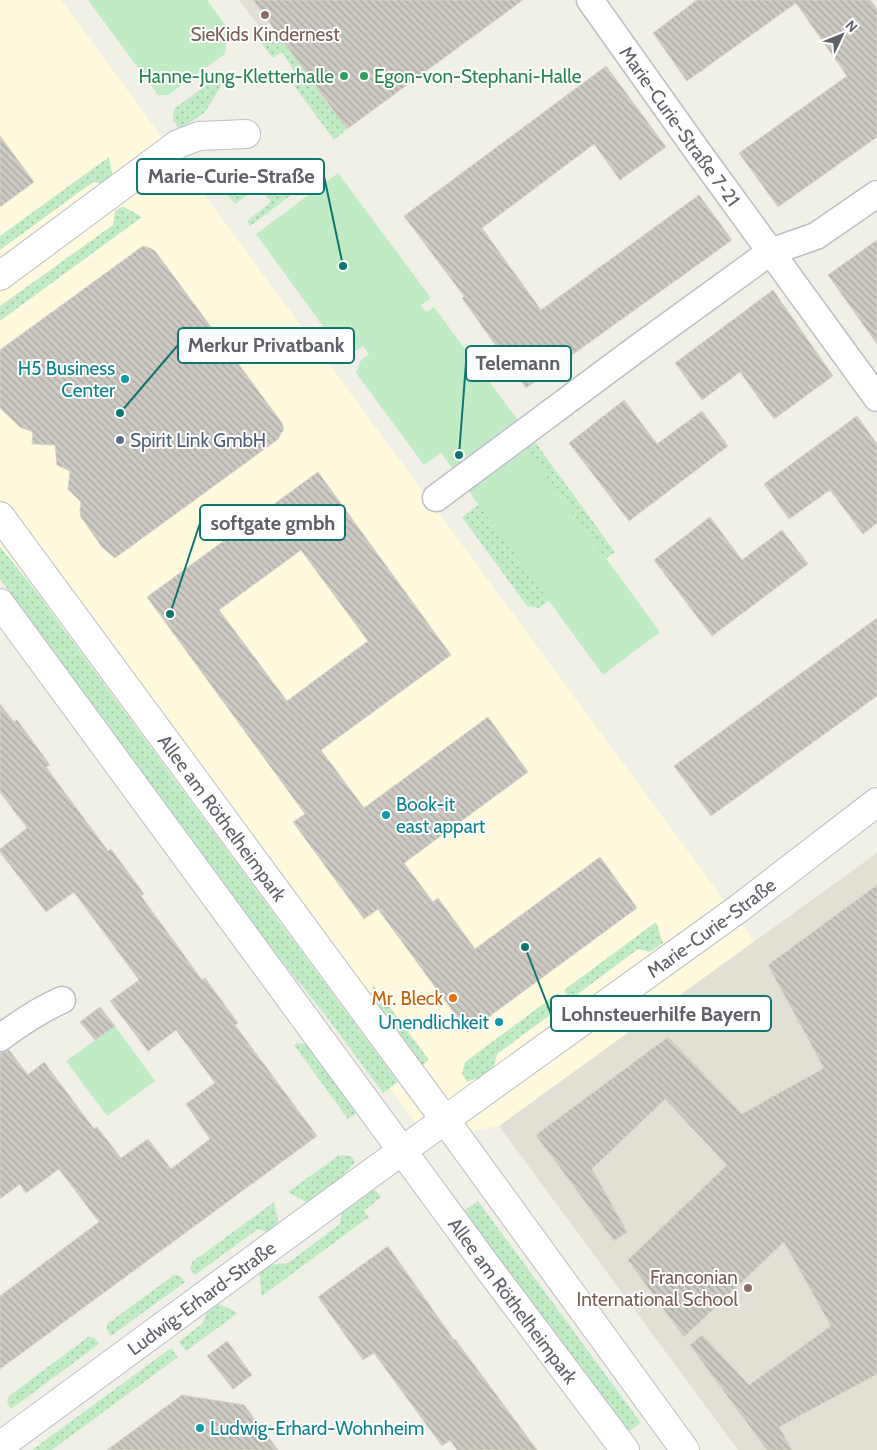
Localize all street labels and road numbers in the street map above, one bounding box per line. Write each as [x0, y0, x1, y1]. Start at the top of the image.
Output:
street label: Marie-Curie-Straße 7-21 [615, 42, 745, 211]
street label: Allee am Röthelheimpark [153, 730, 291, 907]
street label: Marie-Curie-Straße [642, 873, 781, 983]
street label: Allee am Röthelheimpark [443, 1213, 583, 1389]
street label: Ludwig-Erhard-Straße [123, 1236, 280, 1360]

